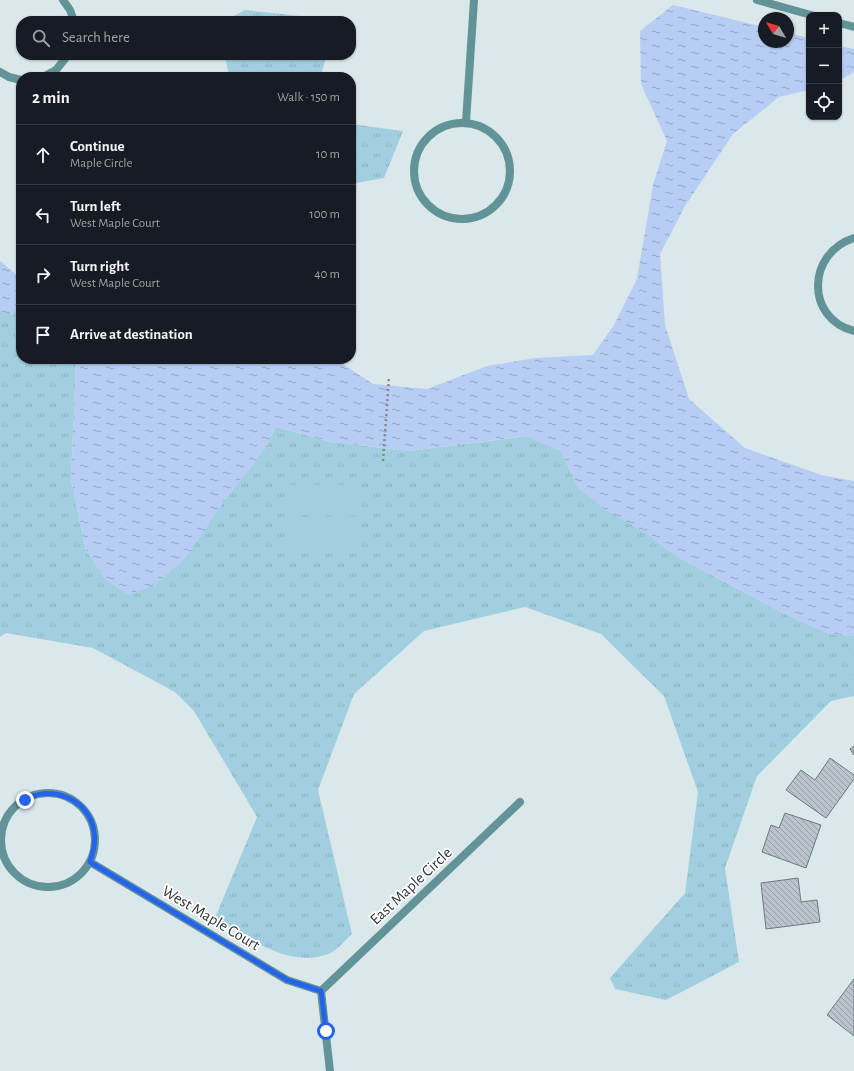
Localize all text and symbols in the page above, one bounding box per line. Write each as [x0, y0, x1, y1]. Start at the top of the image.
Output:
north arrow [758, 12, 794, 48]
map controls [806, 12, 842, 120]
button: + [806, 12, 842, 48]
search box [16, 16, 356, 60]
icon: search [30, 27, 52, 49]
text: Search here [62, 30, 130, 45]
button: − [806, 48, 842, 84]
button: locate [806, 84, 842, 120]
text: 2 min [32, 89, 70, 106]
text: Walk · 150 m [277, 91, 340, 104]
text: Continue [70, 139, 125, 154]
icon: ahead [32, 144, 54, 166]
text: 10 m [316, 148, 340, 161]
text: Maple Circle [70, 157, 132, 170]
text: Turn left [70, 199, 121, 214]
icon: left [32, 204, 54, 226]
text: 100 m [309, 208, 340, 221]
text: West Maple Court [70, 217, 160, 230]
text: Turn right [70, 259, 129, 274]
icon: right [32, 264, 54, 286]
text: 40 m [314, 268, 340, 281]
text: West Maple Court [70, 277, 160, 290]
icon: arrive [32, 324, 54, 346]
text: Arrive at destination [70, 327, 193, 342]
route end [16, 791, 34, 809]
street label: East Maple Circle [367, 844, 455, 928]
street label: West Maple Court [159, 883, 263, 953]
route start [317, 1022, 335, 1040]

